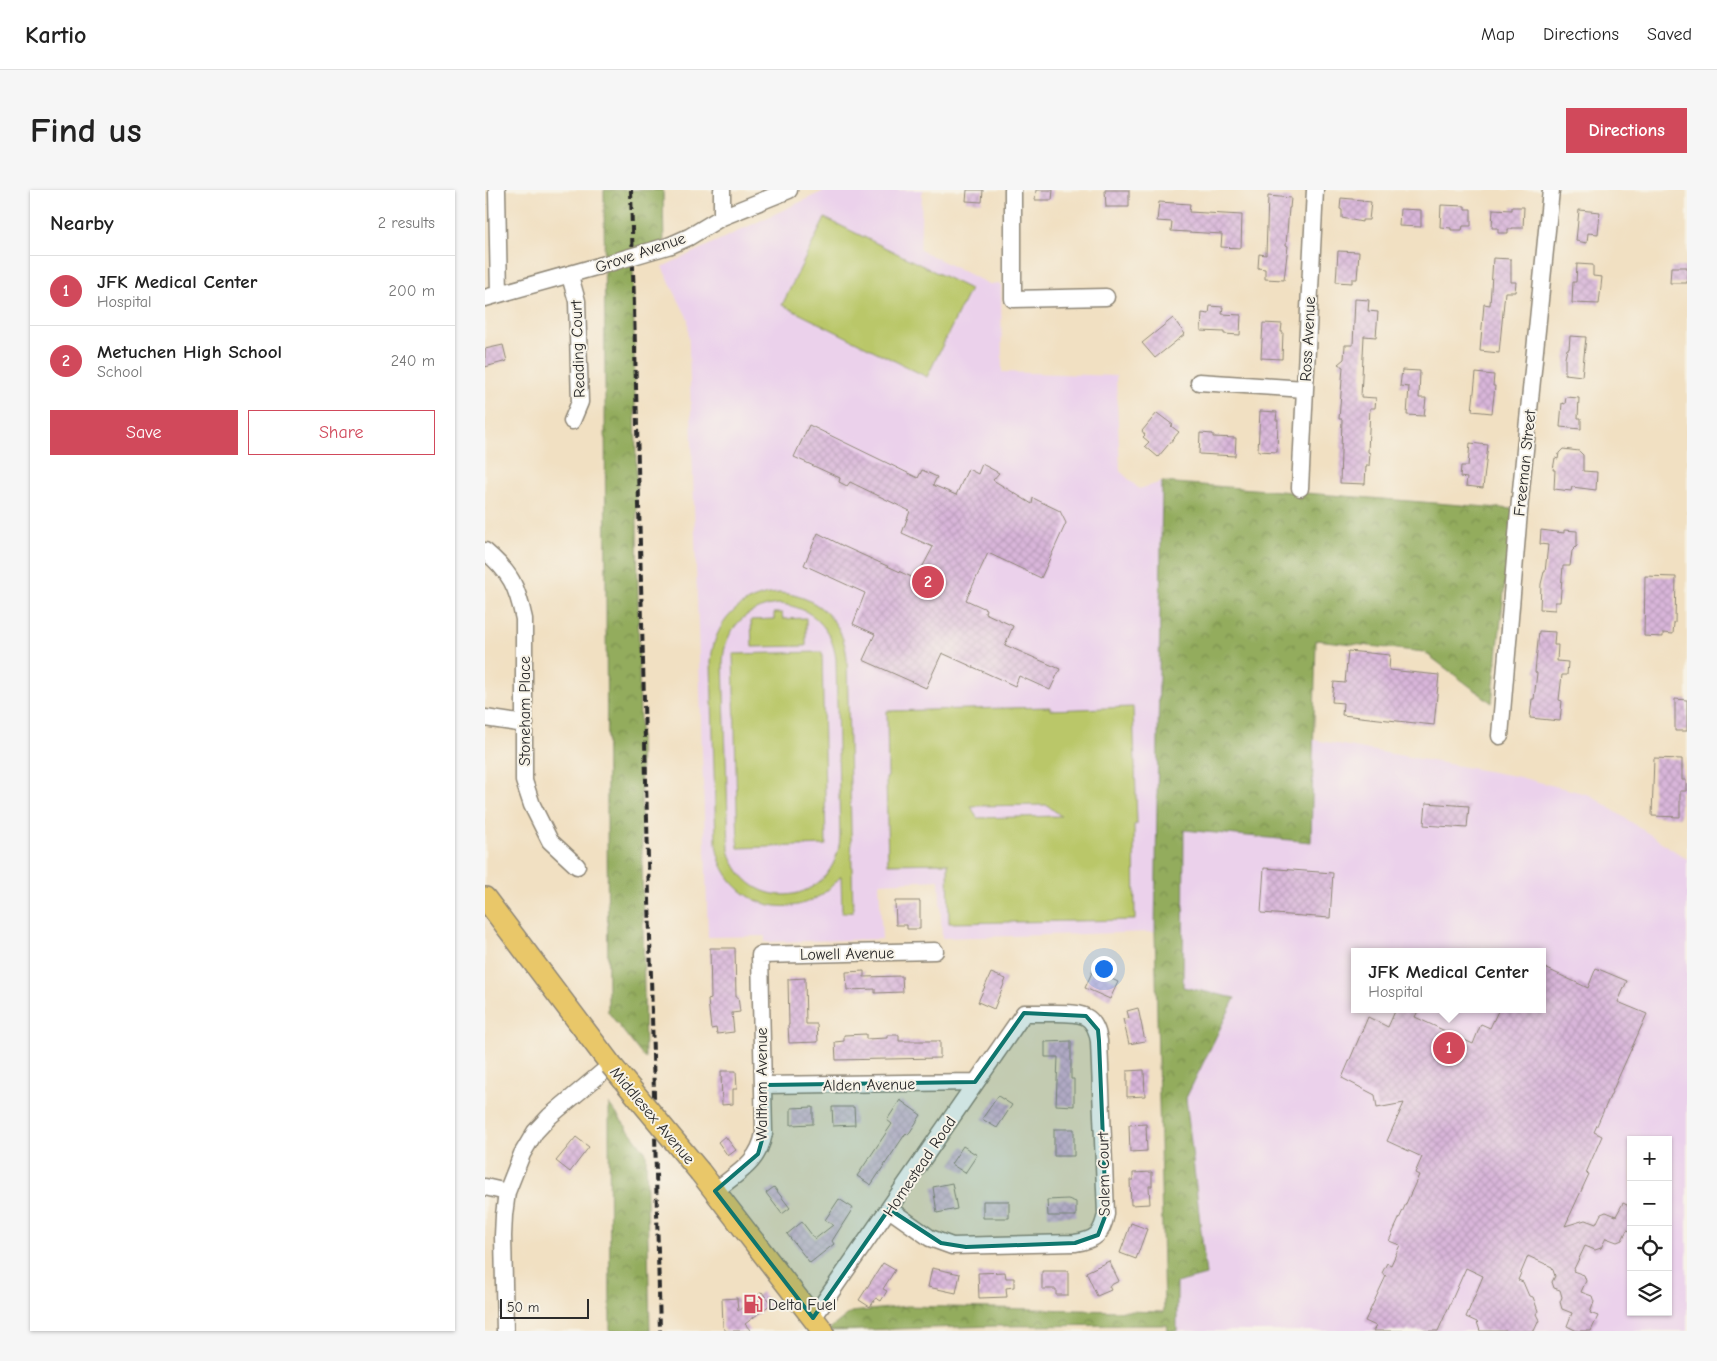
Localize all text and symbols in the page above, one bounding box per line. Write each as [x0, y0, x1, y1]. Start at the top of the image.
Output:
text: Kartio [25, 21, 87, 49]
text: Map [1481, 24, 1515, 45]
text: Directions [1543, 24, 1619, 45]
text: Saved [1647, 24, 1692, 45]
button: Directions [1566, 108, 1687, 153]
text: Find us [30, 110, 142, 151]
text: Nearby [50, 211, 114, 235]
text: 2 results [378, 214, 435, 232]
street label: Grove Avenue [593, 229, 688, 277]
text: JFK Medical Center [97, 271, 257, 293]
text: 1 [63, 282, 69, 300]
text: 200 m [389, 282, 435, 300]
text: Hospital [97, 293, 152, 311]
street label: Ross Avenue [1297, 296, 1319, 382]
street label: Reading Court [567, 299, 589, 398]
text: Metuchen High School [97, 341, 282, 363]
text: 2 [62, 352, 70, 370]
text: 240 m [391, 352, 435, 370]
text: School [97, 363, 143, 381]
street label: Freeman Street [1510, 409, 1540, 517]
button: Save [50, 410, 238, 455]
button: Share [248, 410, 435, 455]
pin: 2 [912, 563, 944, 601]
street label: Stoneham Place [516, 656, 534, 766]
street label: Lowell Avenue [800, 944, 894, 964]
popup [1351, 948, 1546, 1013]
your location [1091, 956, 1117, 982]
text: JFK Medical Center [1368, 961, 1529, 983]
text: Hospital [1368, 983, 1423, 1001]
street label: Waltham Avenue [753, 1027, 771, 1141]
pin: 1 [1433, 1029, 1465, 1067]
street label: Middlesex Avenue [606, 1063, 698, 1168]
street label: Alden Avenue [823, 1075, 915, 1095]
street label: Homestead Road [880, 1113, 960, 1220]
street label: Salem Court [1094, 1131, 1114, 1216]
map controls [1627, 1136, 1672, 1316]
button: + [1627, 1136, 1672, 1181]
button: − [1627, 1181, 1672, 1226]
button: locate [1627, 1226, 1672, 1271]
button: layers [1627, 1271, 1672, 1316]
fuel station icon: Delta Fuel [742, 1293, 764, 1315]
scale bar [500, 1296, 589, 1319]
place label: Delta Fuel [768, 1296, 836, 1314]
text: 50 m [507, 1299, 539, 1316]

